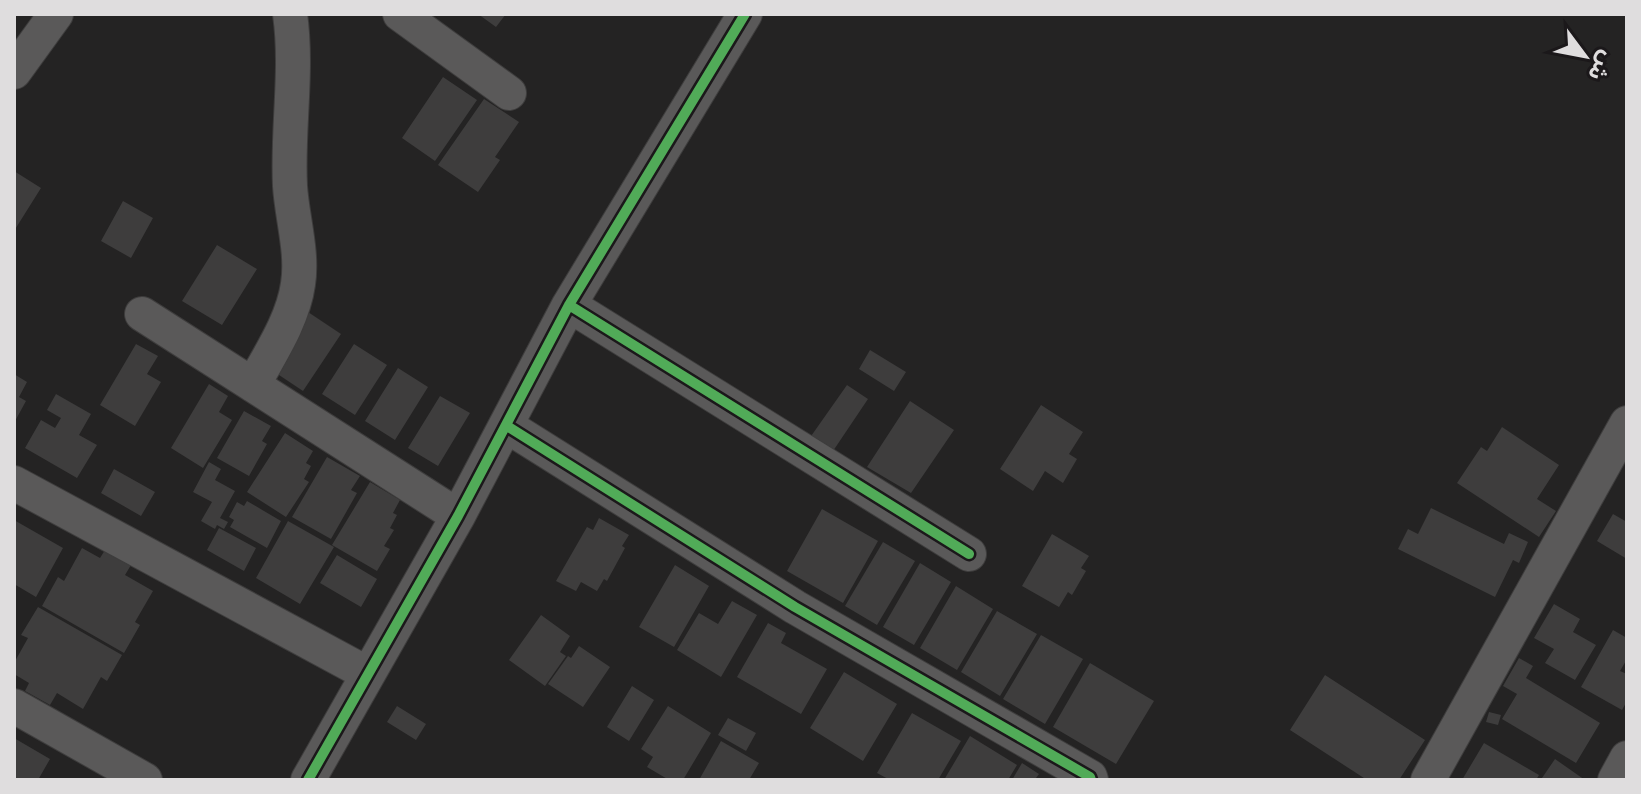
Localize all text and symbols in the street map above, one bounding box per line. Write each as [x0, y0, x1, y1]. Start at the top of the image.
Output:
north arrow [1545, 16, 1625, 96]
text: ش [1582, 46, 1621, 86]

